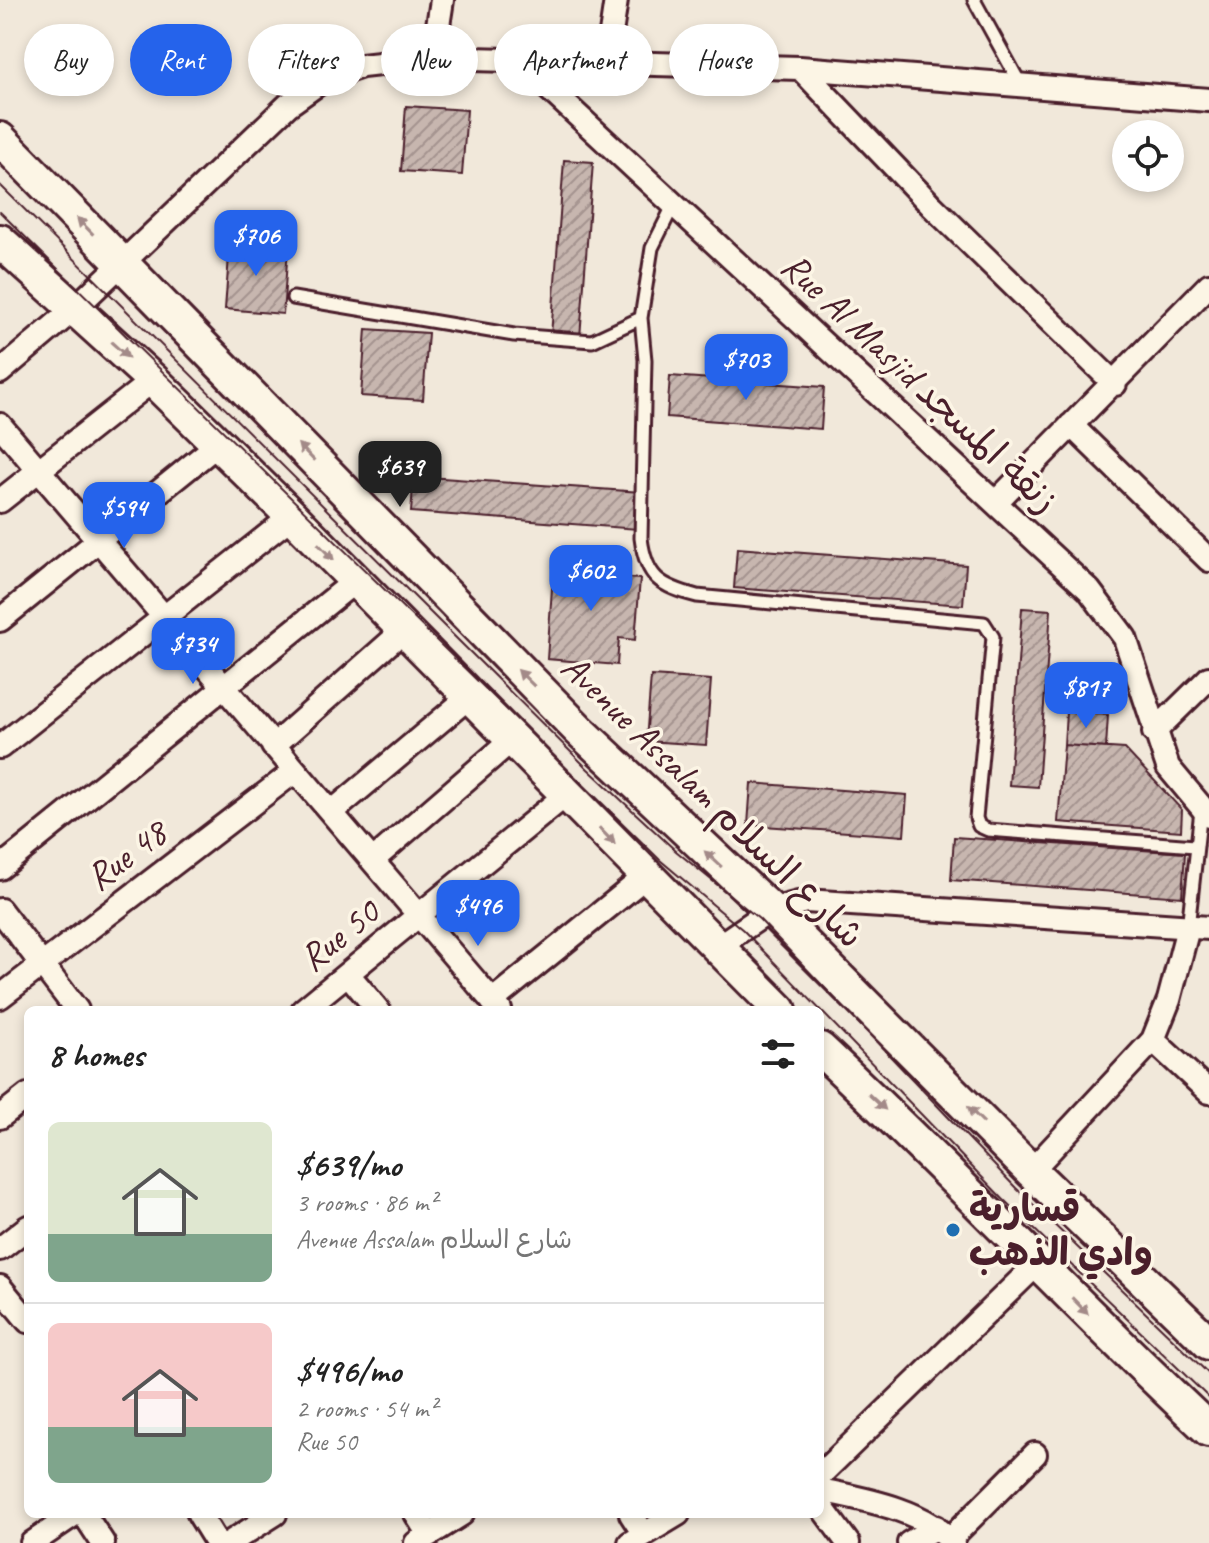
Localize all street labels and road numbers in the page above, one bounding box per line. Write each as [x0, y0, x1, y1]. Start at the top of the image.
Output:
street label: Rue Al Masjid زنقة المسجد [772, 242, 1068, 524]
street label: Avenue Assalam شارع السلام [548, 644, 874, 962]
street label: Rue 48 [76, 807, 179, 901]
street label: Rue 50 [290, 887, 391, 981]

